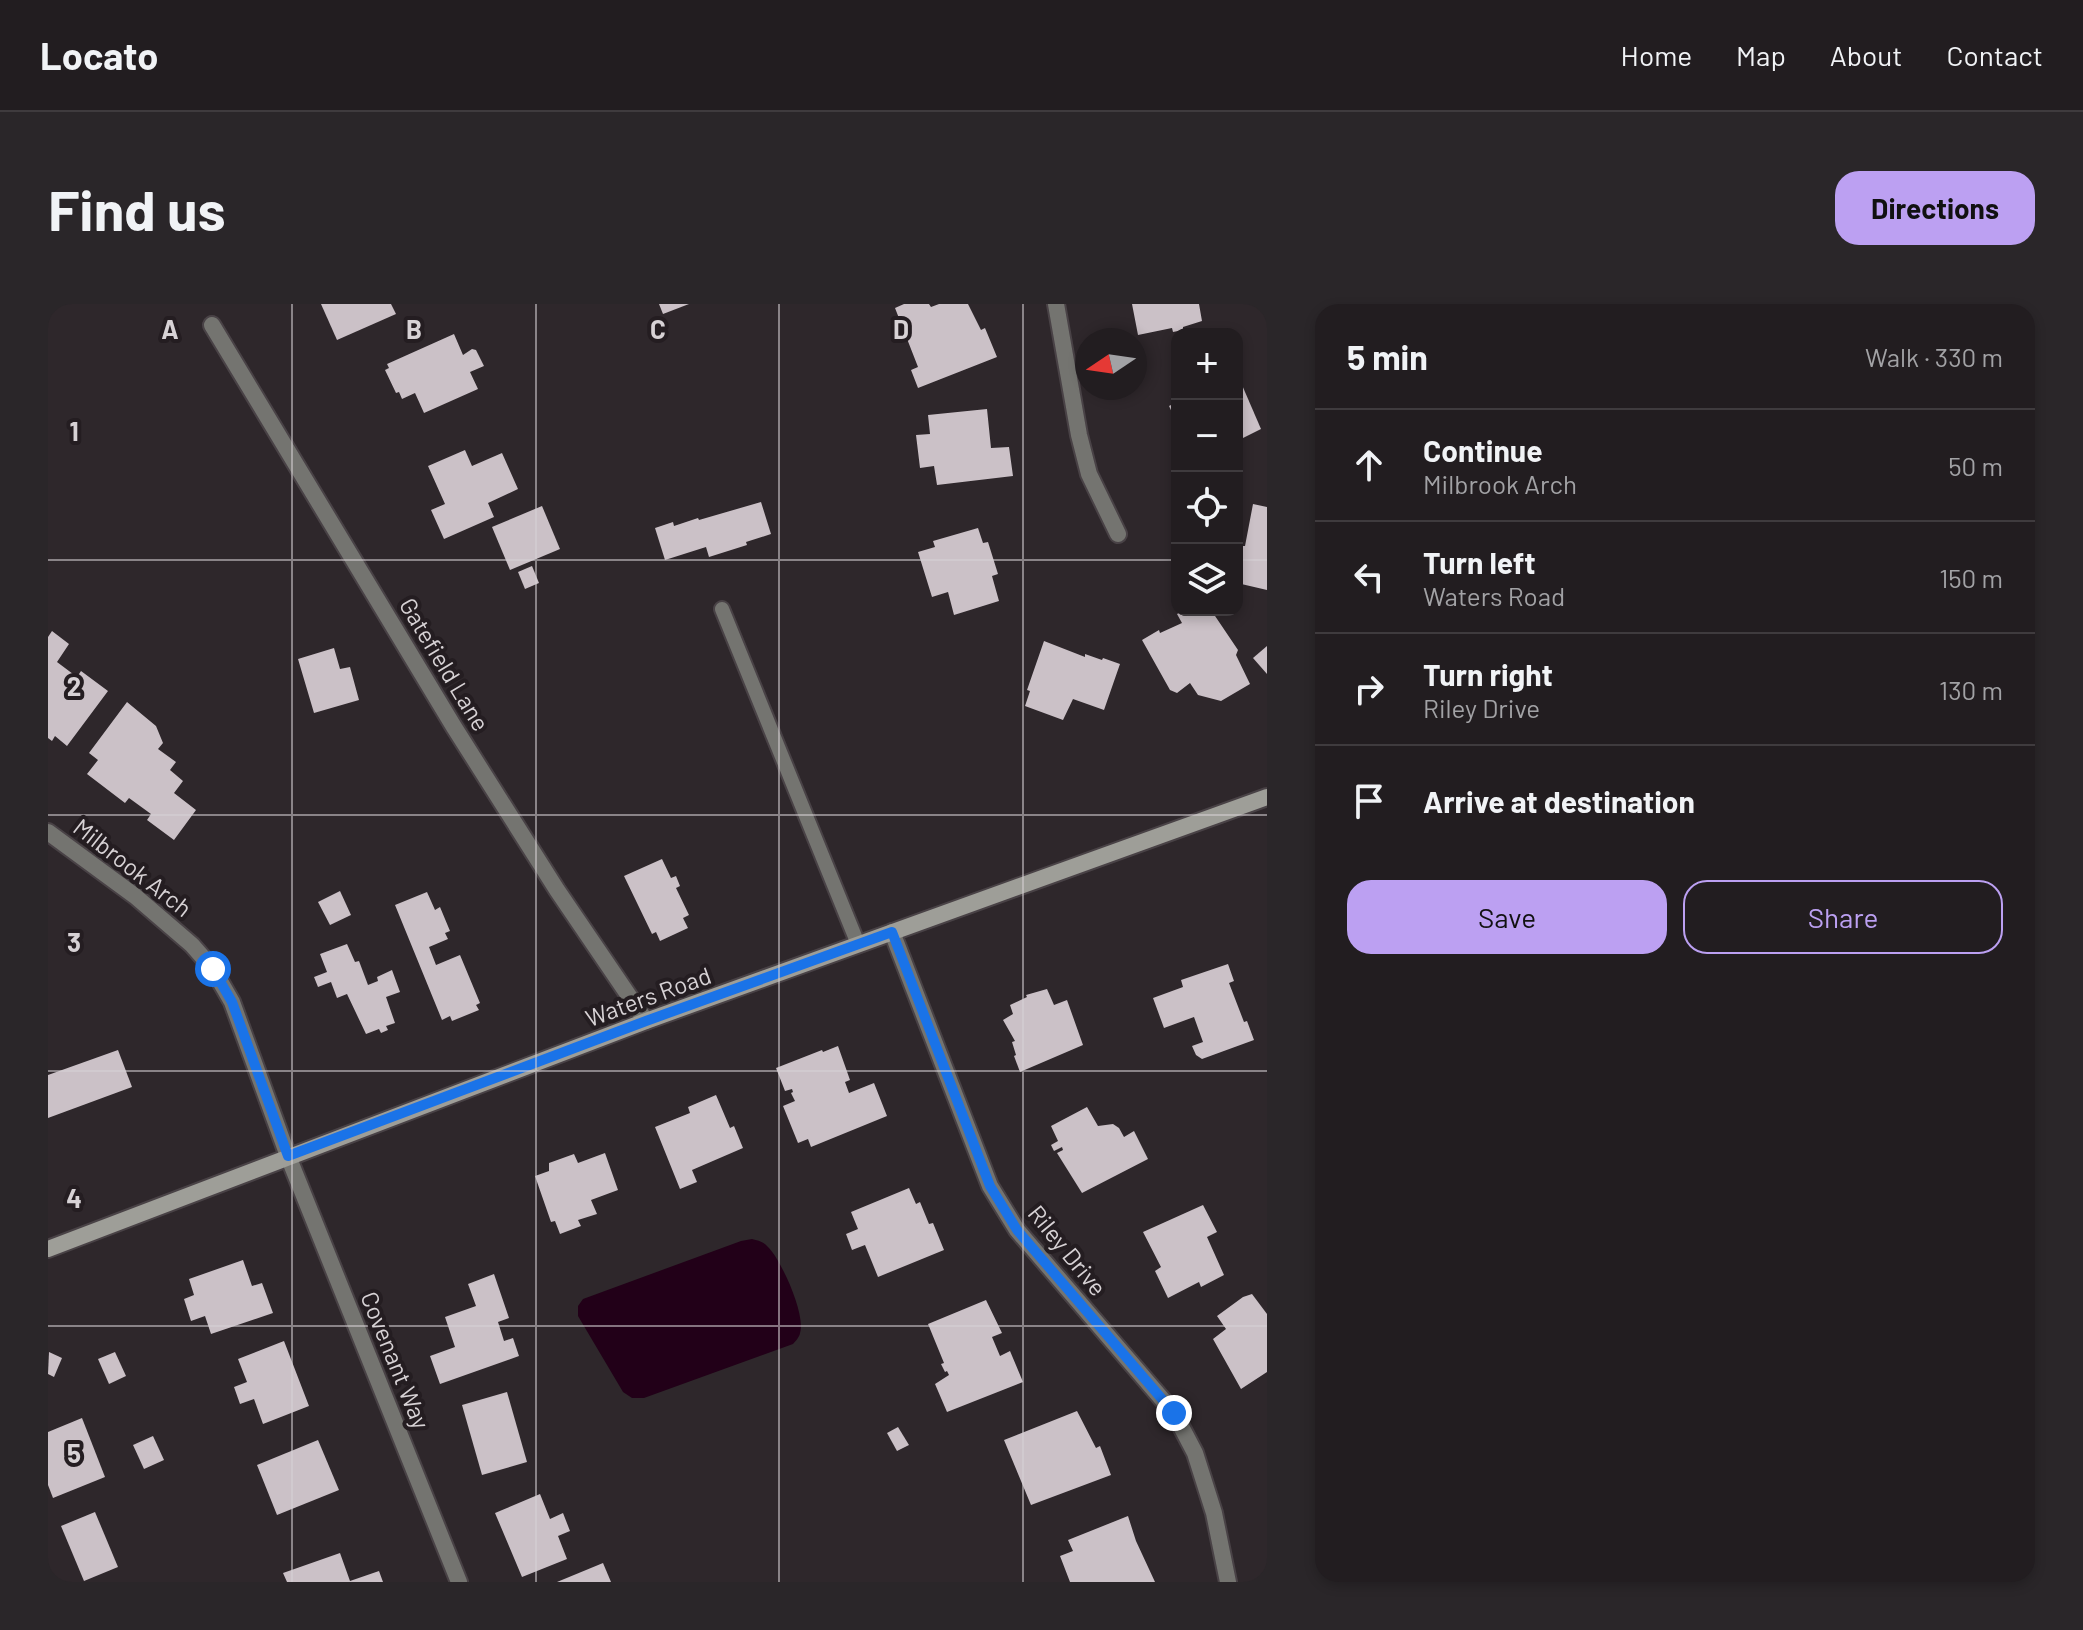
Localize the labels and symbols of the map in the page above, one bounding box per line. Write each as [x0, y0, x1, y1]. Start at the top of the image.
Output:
text: A [161, 313, 179, 344]
text: B [406, 313, 422, 344]
text: C [650, 313, 666, 344]
text: D [893, 313, 909, 344]
north arrow [1075, 328, 1147, 400]
text: 1 [69, 415, 79, 446]
street label: Gatefield Lane [394, 592, 496, 736]
text: 2 [67, 670, 81, 701]
street label: Milbrook Arch [68, 812, 198, 922]
text: 3 [67, 926, 81, 957]
route start [195, 951, 231, 987]
street label: Waters Road [581, 960, 715, 1032]
text: 4 [66, 1182, 82, 1213]
street label: Riley Drive [1023, 1199, 1113, 1301]
street label: Covenant Way [355, 1287, 437, 1433]
route end [1156, 1395, 1192, 1431]
text: 5 [67, 1437, 81, 1468]

